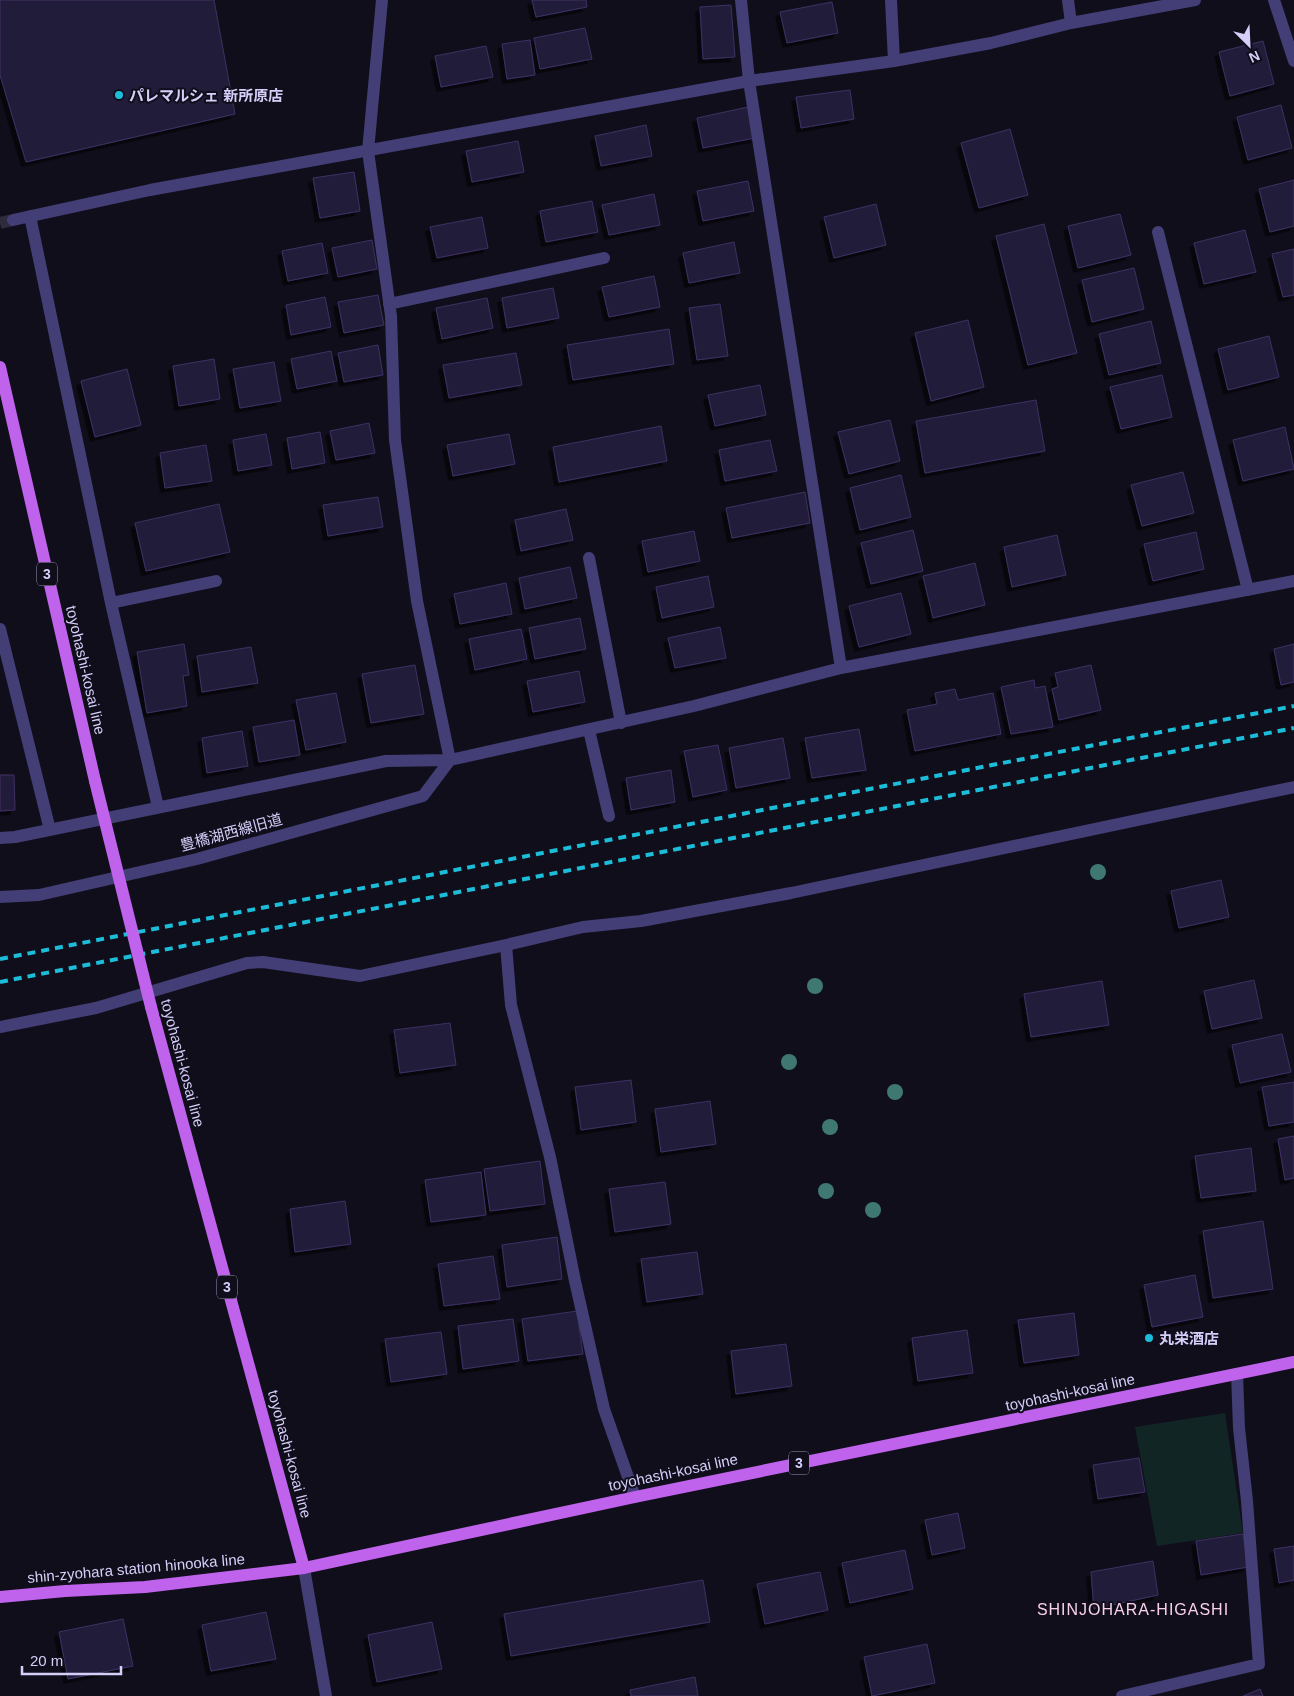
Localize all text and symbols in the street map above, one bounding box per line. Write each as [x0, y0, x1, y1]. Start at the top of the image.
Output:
north arrow [1224, 20, 1274, 70]
text: N [1246, 48, 1262, 66]
place label: パレマルシェ 新所原店 [129, 87, 283, 104]
marker: パレマルシェ 新所原店 [113, 89, 125, 101]
road number: 3 [37, 562, 57, 586]
street label: toyohashi-kosai line [63, 604, 109, 736]
street label: 豊橋湖西線旧道 [178, 810, 284, 854]
street label: toyohashi-kosai line [158, 997, 208, 1129]
road number: 3 [217, 1275, 237, 1298]
place label: 丸栄酒店 [1159, 1330, 1219, 1347]
marker: 丸栄酒店 [1143, 1332, 1155, 1344]
street label: toyohashi-kosai line [1004, 1370, 1136, 1414]
street label: toyohashi-kosai line [265, 1388, 315, 1520]
street label: toyohashi-kosai line [607, 1450, 739, 1494]
road number: 3 [789, 1452, 809, 1475]
street label: shin-zyohara station hinooka line [26, 1550, 246, 1586]
district label: SHINJOHARA-HIGASHI [1037, 1601, 1229, 1618]
scale bar [22, 1644, 121, 1676]
text: 20 m [30, 1652, 63, 1669]

